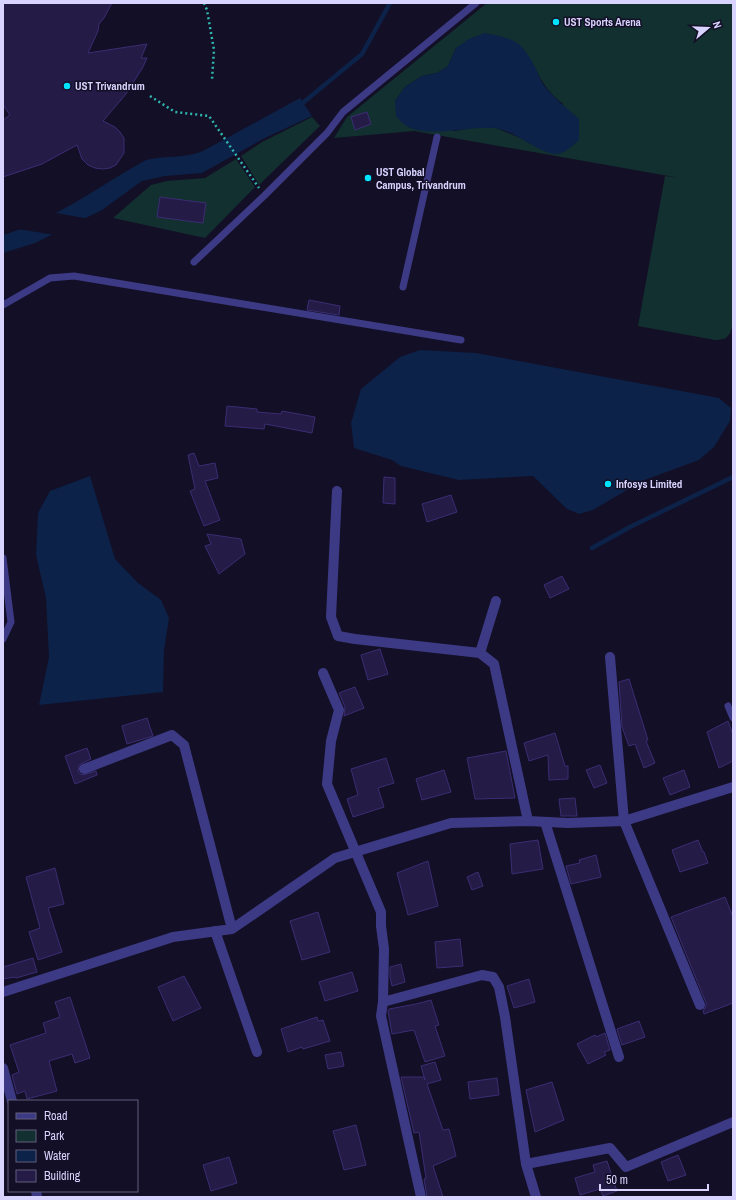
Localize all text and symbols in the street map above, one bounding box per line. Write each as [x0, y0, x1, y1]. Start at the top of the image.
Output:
north arrow [688, 8, 728, 48]
place label: UST Sports Arena [564, 15, 641, 29]
marker: UST Sports Arena [551, 17, 561, 27]
text: N [710, 19, 725, 30]
place label: UST Trivandrum [75, 79, 145, 93]
marker: UST Trivandrum [62, 81, 72, 91]
place label: UST Global Campus, Trivandrum [376, 165, 466, 192]
marker: UST Global Campus, Trivandrum [363, 173, 373, 183]
place label: Infosys Limited [616, 477, 682, 491]
marker: Infosys Limited [603, 479, 613, 489]
legend [8, 1100, 138, 1192]
text: Road [44, 1108, 68, 1124]
text: Park [44, 1128, 64, 1144]
text: Water [44, 1148, 71, 1164]
scale bar [600, 1166, 708, 1192]
text: Building [44, 1168, 81, 1184]
text: 50 m [606, 1172, 628, 1188]

